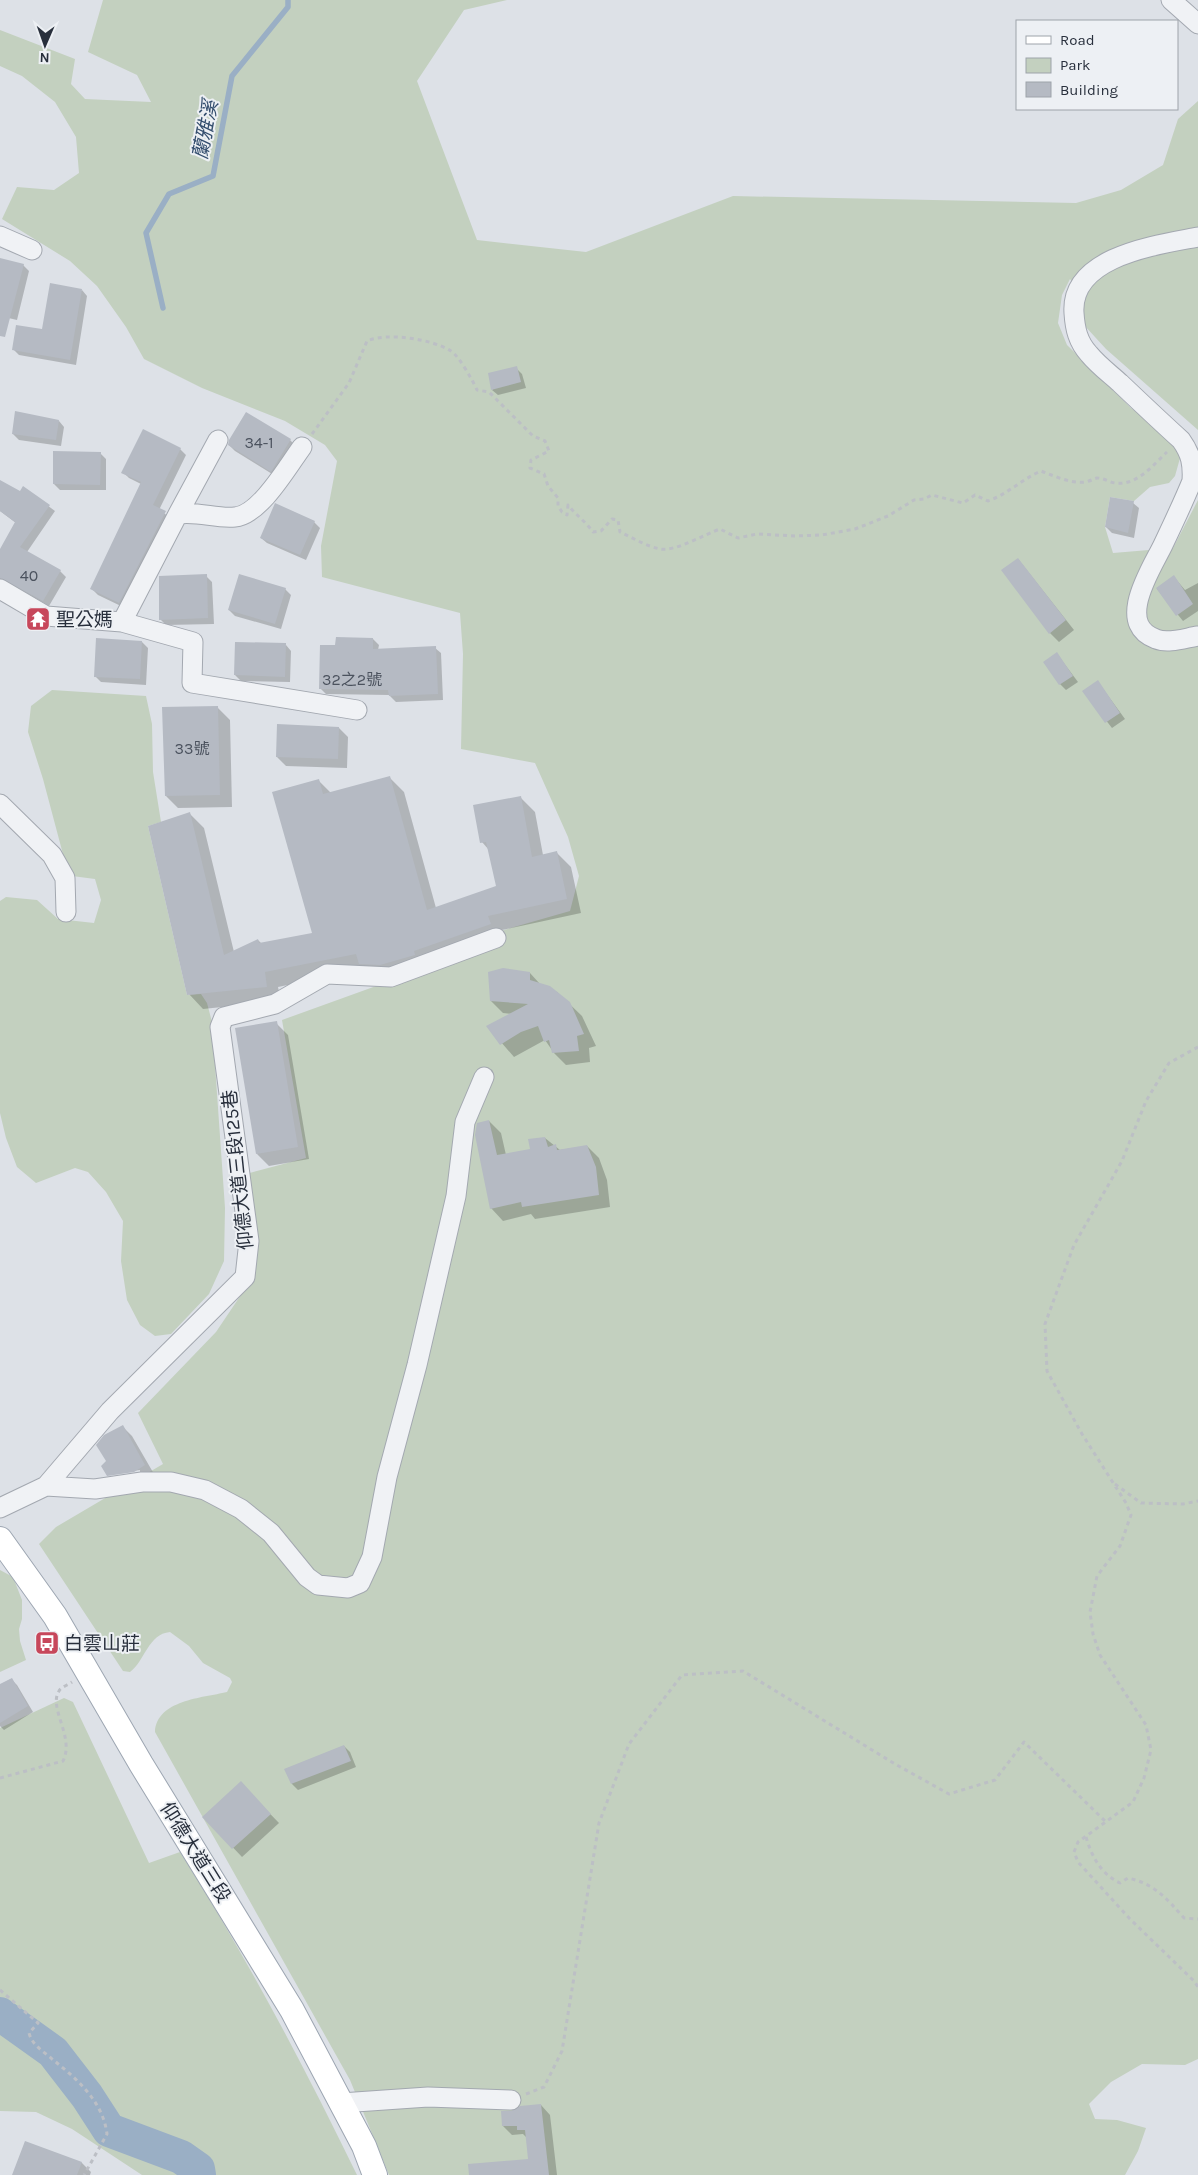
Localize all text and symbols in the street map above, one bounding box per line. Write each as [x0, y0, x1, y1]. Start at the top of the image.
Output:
north arrow [20, 20, 70, 70]
legend [1016, 20, 1178, 110]
text: Road [1060, 31, 1095, 49]
text: N [39, 49, 50, 66]
text: Park [1060, 56, 1090, 74]
text: Building [1060, 81, 1118, 99]
water label: 蘭雅溪 [188, 96, 223, 162]
house number: 34-1 [244, 433, 274, 452]
house number: 40 [20, 566, 38, 585]
temple icon: 聖公媽 [25, 606, 51, 632]
place label: 聖公媽 [56, 609, 113, 631]
house number: 32之2號 [322, 670, 382, 689]
house number: 33號 [175, 739, 209, 758]
street label: 仰德大道三段125巷 [219, 1089, 257, 1251]
bus stop icon: 白雲山莊 [34, 1630, 60, 1656]
place label: 白雲山莊 [64, 1633, 140, 1655]
street label: 仰德大道三段 [156, 1798, 235, 1907]

